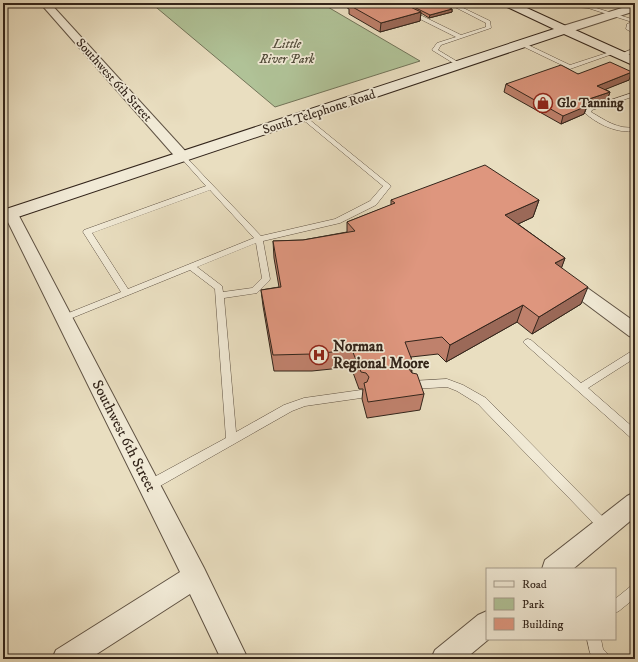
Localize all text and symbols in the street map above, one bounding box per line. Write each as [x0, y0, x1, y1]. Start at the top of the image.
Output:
street label: Southwest 6th Street [72, 35, 156, 125]
park label: Little River Park [258, 36, 315, 67]
street label: South Telephone Road [261, 86, 378, 138]
shop icon: Glo Tanning [532, 92, 554, 114]
place label: Glo Tanning [557, 95, 624, 112]
place label: Norman Regional Moore [333, 337, 430, 373]
hospital icon: Norman Regional Moore [308, 344, 330, 366]
street label: Southwest 6th Street [88, 377, 160, 495]
legend [486, 568, 616, 640]
text: Road [522, 577, 547, 592]
text: Park [522, 597, 544, 612]
text: Building [522, 617, 563, 632]

